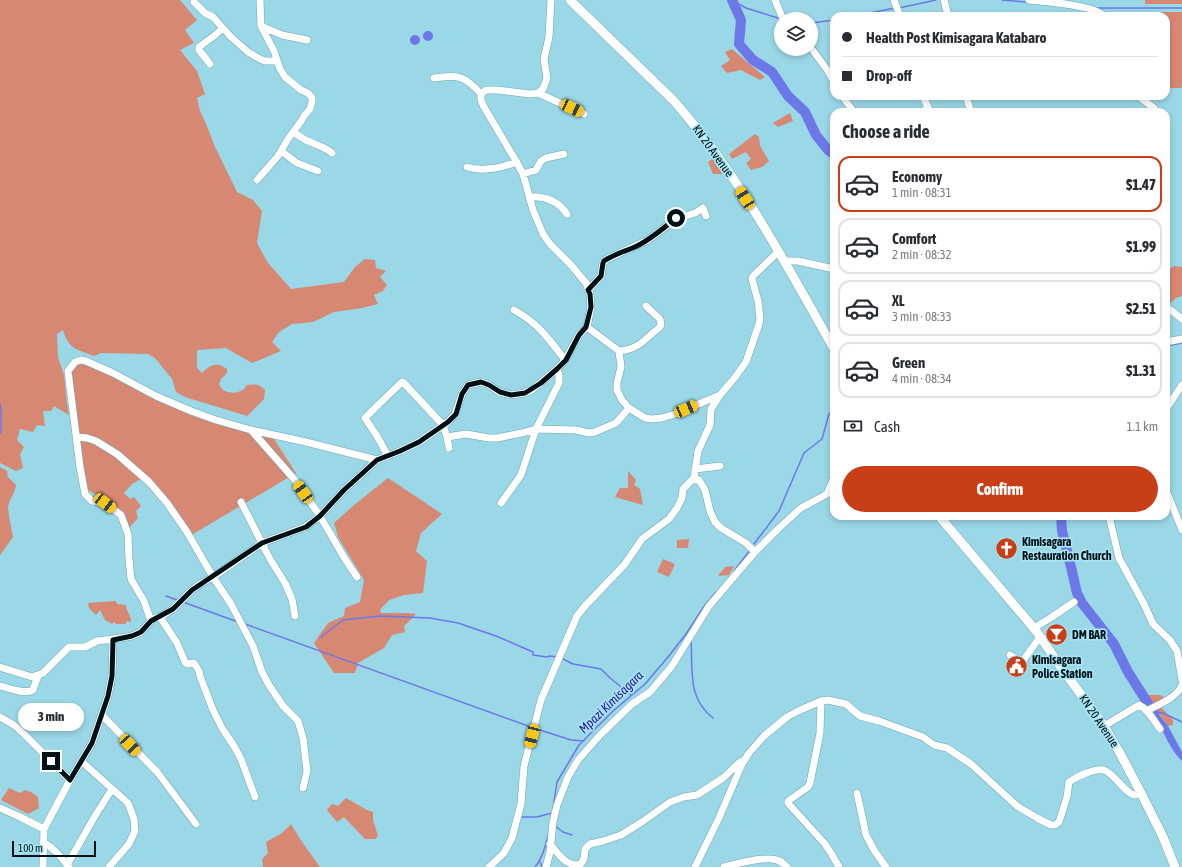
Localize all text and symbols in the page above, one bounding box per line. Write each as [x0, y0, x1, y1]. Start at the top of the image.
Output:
map controls [774, 12, 818, 56]
button: layers [774, 12, 818, 56]
text: Health Post Kimisagara Katabaro [866, 29, 1047, 46]
text: Drop-off [866, 67, 912, 84]
car [559, 97, 585, 119]
text: Choose a ride [842, 121, 930, 142]
street label: KN 20 Avenue [689, 122, 737, 180]
icon: car [844, 166, 880, 202]
text: Economy [892, 168, 942, 185]
text: $1.47 [1126, 176, 1156, 193]
car [734, 185, 756, 211]
text: 1 min · 08:31 [892, 185, 952, 200]
route start [667, 209, 685, 227]
icon: car [844, 228, 880, 264]
text: Comfort [892, 230, 936, 247]
text: $1.99 [1126, 238, 1156, 255]
text: 2 min · 08:32 [892, 247, 952, 262]
icon: car [844, 290, 880, 326]
text: XL [892, 292, 905, 309]
text: $2.51 [1126, 300, 1156, 317]
text: 3 min · 08:33 [892, 309, 952, 324]
icon: car [844, 352, 880, 388]
text: Green [892, 354, 925, 371]
text: $1.31 [1126, 362, 1156, 379]
text: 4 min · 08:34 [892, 371, 952, 386]
car [673, 399, 699, 419]
icon: cash [842, 415, 864, 437]
text: Cash [874, 418, 900, 435]
text: 1.1 km [1127, 419, 1158, 434]
button: Confirm [842, 466, 1158, 512]
car [291, 479, 315, 505]
car [92, 491, 118, 515]
place label: Kimisagara Restauration Church [1022, 535, 1112, 563]
church icon: Kimisagara Restauration Church [993, 536, 1019, 562]
bar icon: DM BAR [1044, 622, 1070, 648]
place label: DM BAR [1072, 628, 1106, 642]
place label: Kimisagara Police Station [1032, 653, 1093, 681]
public building icon: Kimisagara Police Station [1004, 654, 1030, 680]
water label: Mpazi Kimisagara [576, 668, 646, 736]
street label: KN 20 Avenue [1076, 692, 1122, 750]
callout: 3 min [18, 703, 84, 731]
text: 3 min [38, 709, 64, 724]
car [523, 723, 541, 749]
car [117, 732, 143, 758]
route end [42, 752, 60, 770]
scale bar [12, 839, 96, 858]
text: 100 m [18, 842, 43, 854]

